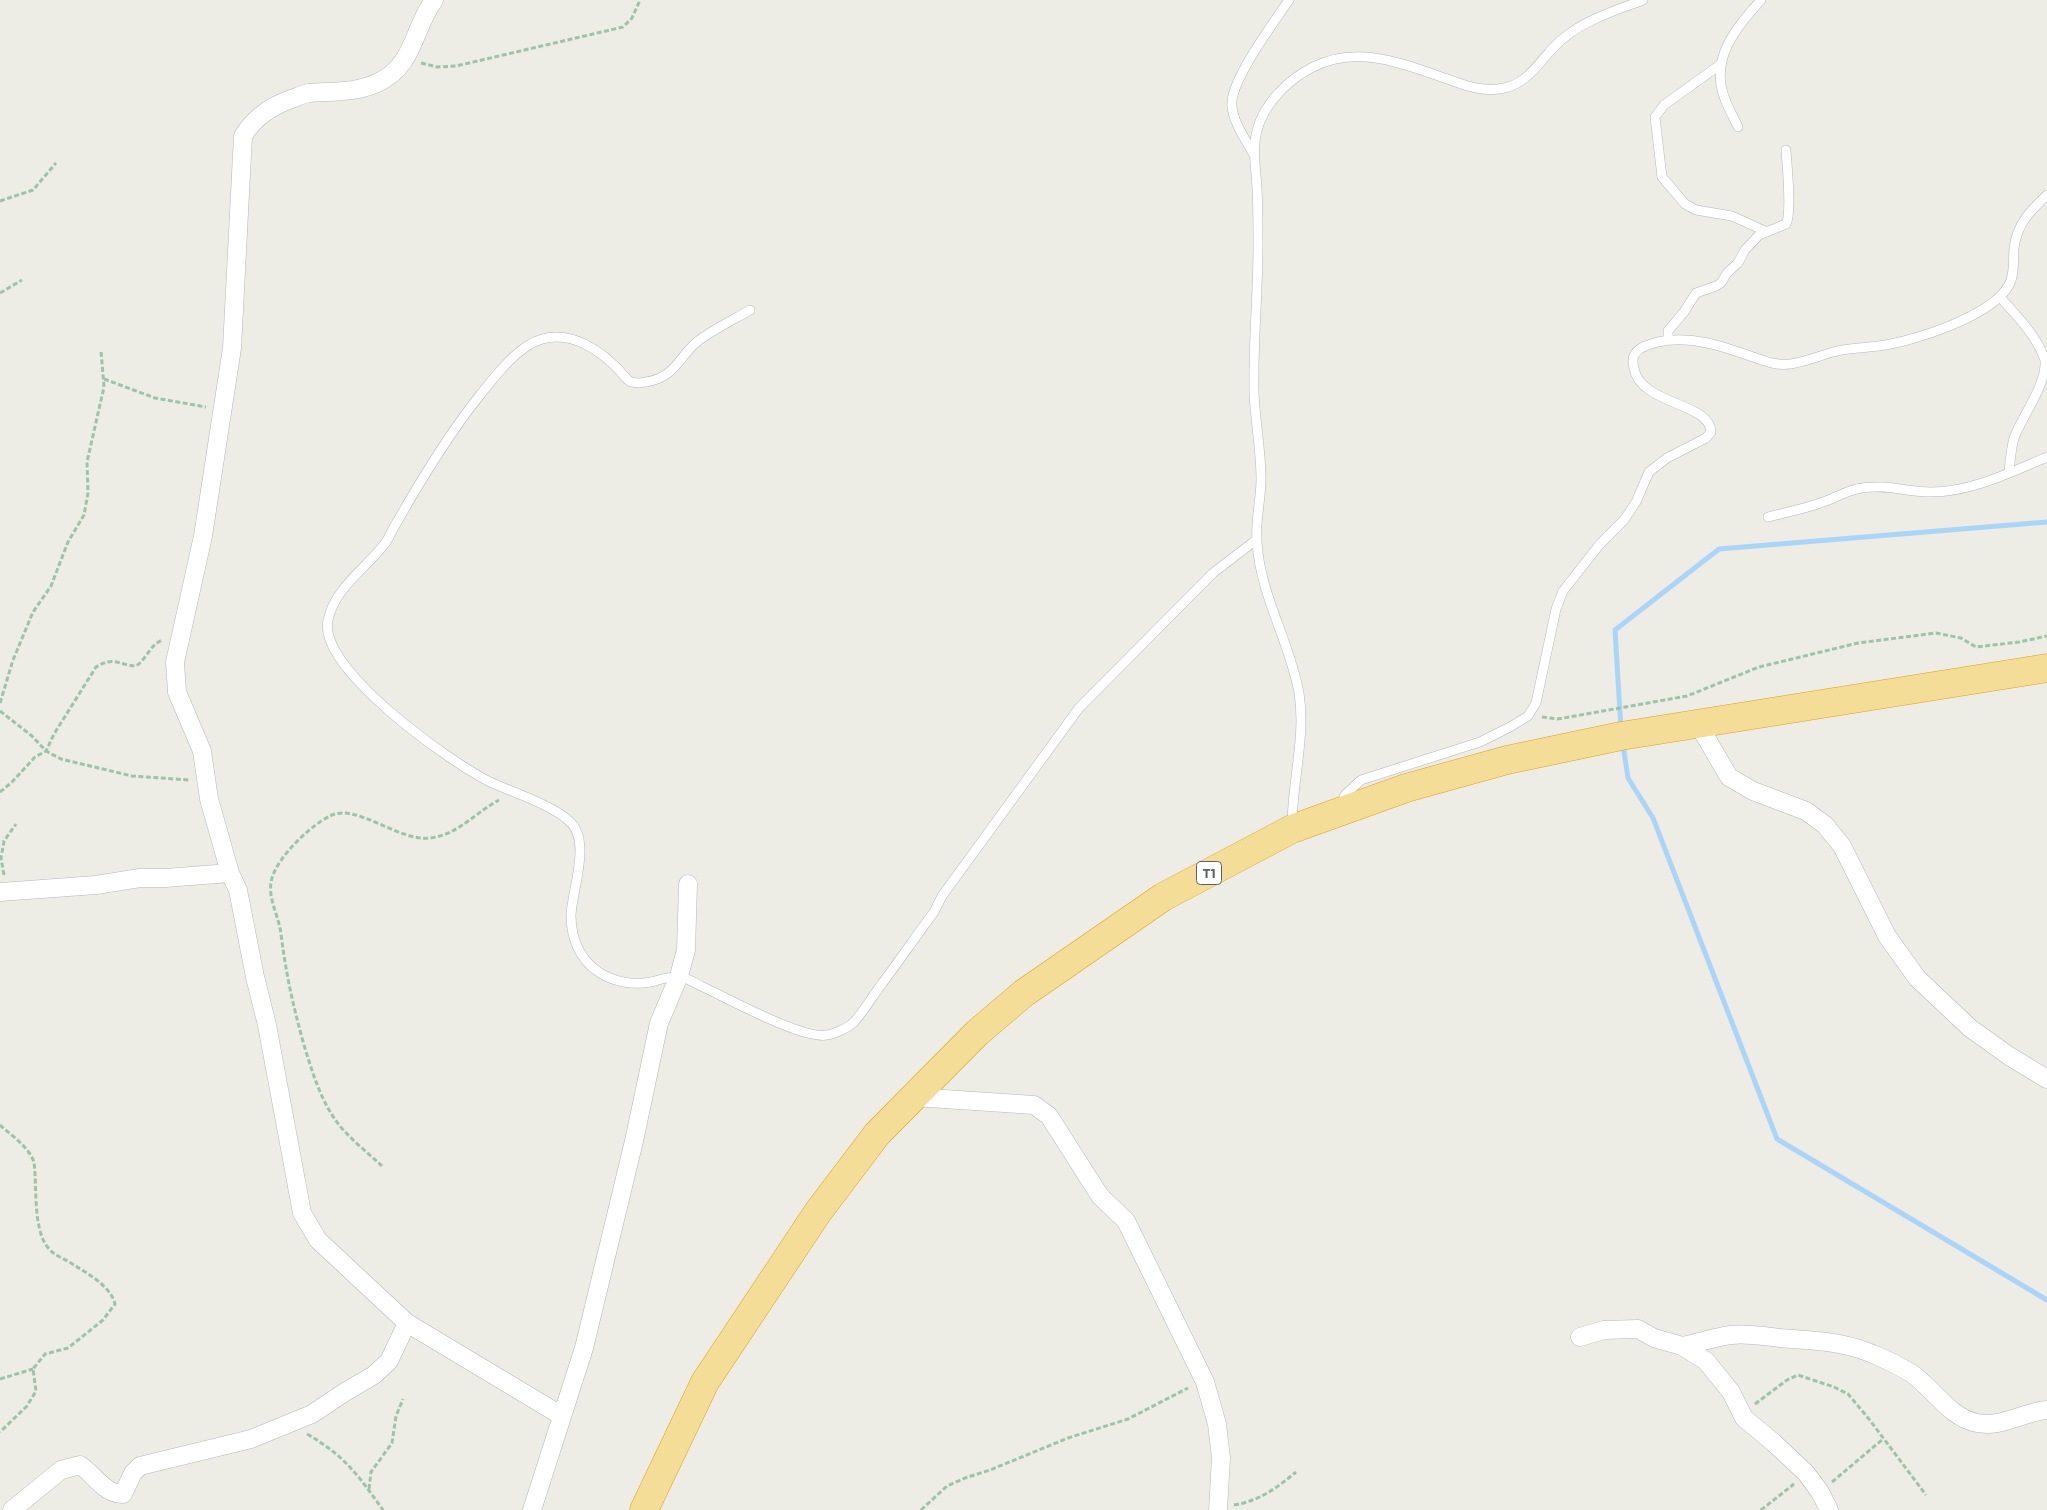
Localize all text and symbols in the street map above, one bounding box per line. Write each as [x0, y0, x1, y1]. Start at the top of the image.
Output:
road number: T1 [1196, 861, 1222, 884]

